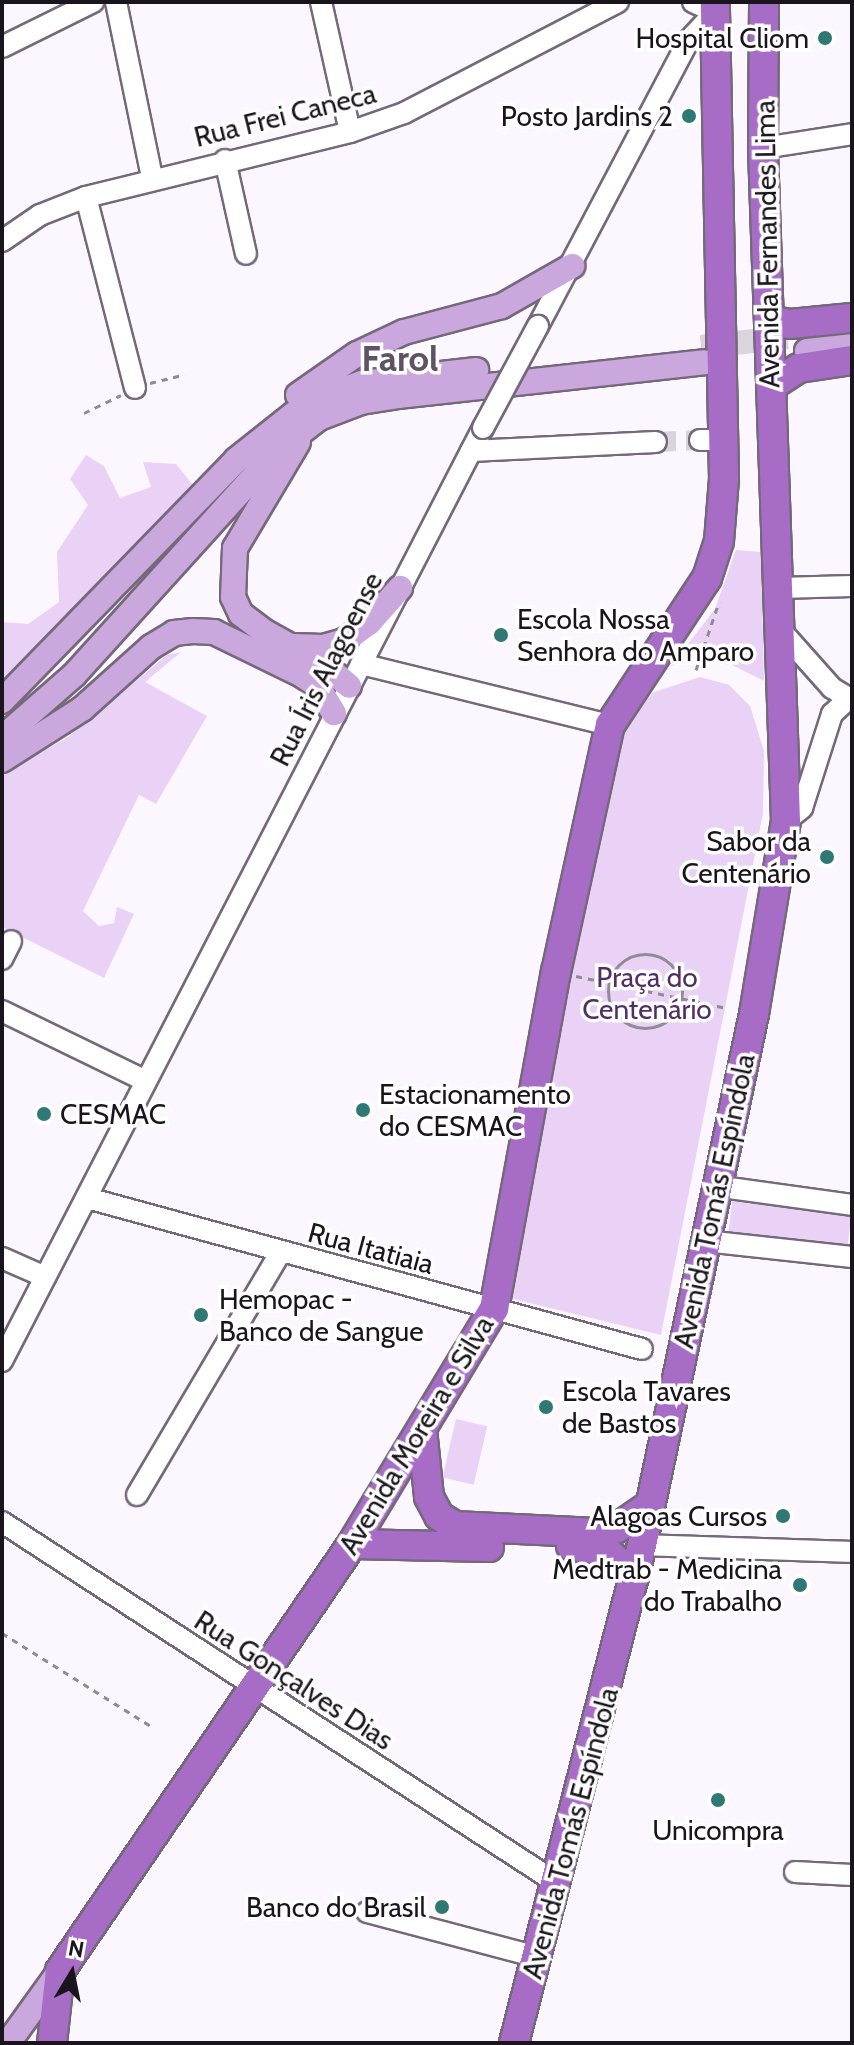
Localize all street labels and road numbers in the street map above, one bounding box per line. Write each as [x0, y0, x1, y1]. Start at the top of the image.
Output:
street label: Rua Frei Caneca [191, 76, 379, 154]
street label: Avenida Fernandes Lima [748, 100, 786, 388]
street label: Rua Íris Alagoense [263, 567, 389, 771]
street label: Avenida Tomás Espíndola [666, 1051, 762, 1351]
street label: Rua Itatiaia [305, 1215, 437, 1281]
street label: Avenida Moreira e Silva [332, 1310, 500, 1560]
street label: Rua Gonçalves Dias [188, 1603, 400, 1757]
street label: Avenida Tomás Espíndola [515, 1684, 625, 1982]

